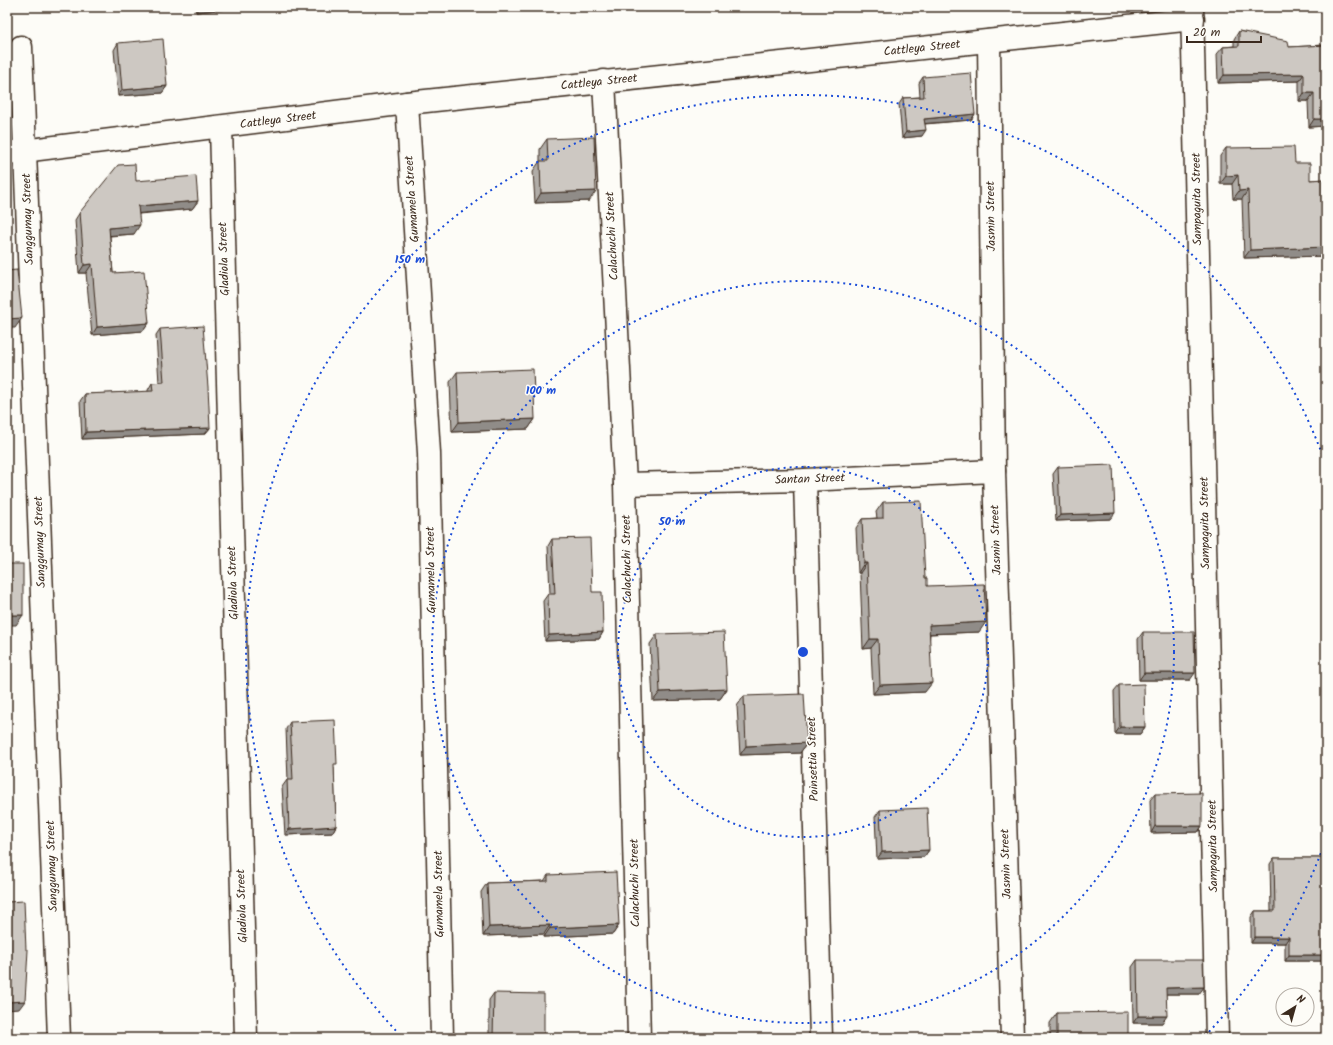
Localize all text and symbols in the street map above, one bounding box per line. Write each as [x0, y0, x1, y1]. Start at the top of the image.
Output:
scale bar [1187, 18, 1261, 44]
text: 20 m [1193, 23, 1221, 42]
street label: Cattleya Street [883, 34, 962, 61]
street label: Cattleya Street [560, 68, 639, 95]
street label: Cattleya Street [239, 106, 318, 134]
street label: Sampaguita Street [1187, 152, 1207, 246]
street label: Gumamela Street [399, 155, 425, 243]
street label: Sanggumay Street [17, 173, 39, 265]
street label: Jasmin Street [981, 180, 1001, 251]
street label: Calachuchi Street [600, 191, 624, 281]
street label: Gladiola Street [213, 221, 235, 296]
text: 150 m [395, 250, 425, 269]
text: 100 m [526, 381, 556, 400]
street label: Santan Street [775, 468, 846, 490]
street label: Sampaguita Street [1195, 476, 1215, 570]
street label: Sanggumay Street [29, 496, 51, 588]
street label: Jasmin Street [985, 504, 1007, 576]
text: 50 m [658, 512, 686, 531]
street label: Calachuchi Street [617, 514, 637, 604]
street label: Gumamela Street [421, 526, 441, 614]
street label: Gladiola Street [222, 545, 244, 620]
centre of rings [796, 645, 810, 659]
street label: Poinsettia Street [802, 716, 824, 802]
street label: Sampaguita Street [1203, 799, 1223, 893]
street label: Sanggumay Street [41, 820, 63, 912]
street label: Jasmin Street [995, 828, 1017, 900]
street label: Calachuchi Street [625, 838, 645, 928]
street label: Gumamela Street [429, 850, 449, 938]
street label: Gladiola Street [231, 868, 253, 943]
north arrow [1275, 987, 1315, 1027]
text: N [1292, 991, 1309, 1009]

